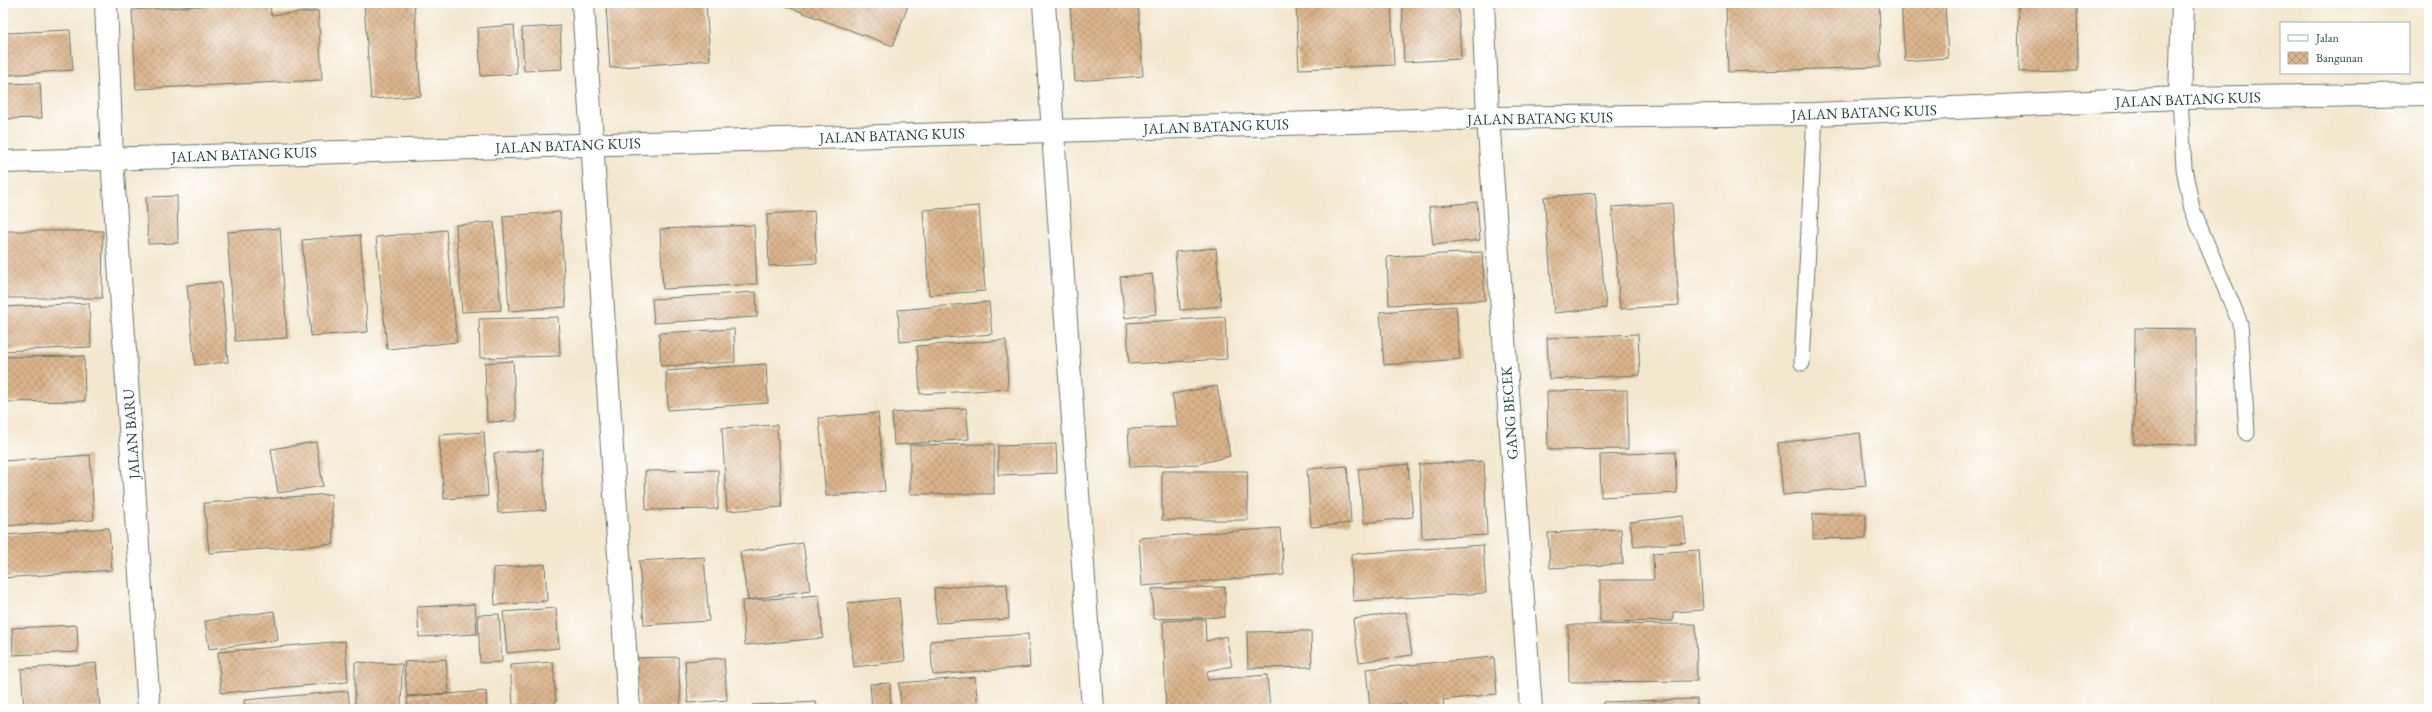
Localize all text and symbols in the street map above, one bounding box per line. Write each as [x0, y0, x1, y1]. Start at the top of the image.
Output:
legend [2280, 22, 2410, 74]
text: Jalan [2315, 30, 2340, 46]
text: Bangunan [2316, 50, 2364, 66]
street label: JALAN BATANG KUIS [2113, 87, 2261, 111]
street label: JALAN BATANG KUIS [1789, 100, 1937, 124]
street label: JALAN BATANG KUIS [1465, 107, 1613, 129]
street label: JALAN BATANG KUIS [1141, 114, 1289, 138]
street label: JALAN BATANG KUIS [817, 123, 965, 147]
street label: JALAN BATANG KUIS [493, 133, 641, 157]
street label: JALAN BATANG KUIS [169, 142, 317, 166]
street label: GANG BECEK [1496, 365, 1522, 460]
street label: JALAN BARU [118, 388, 144, 482]

